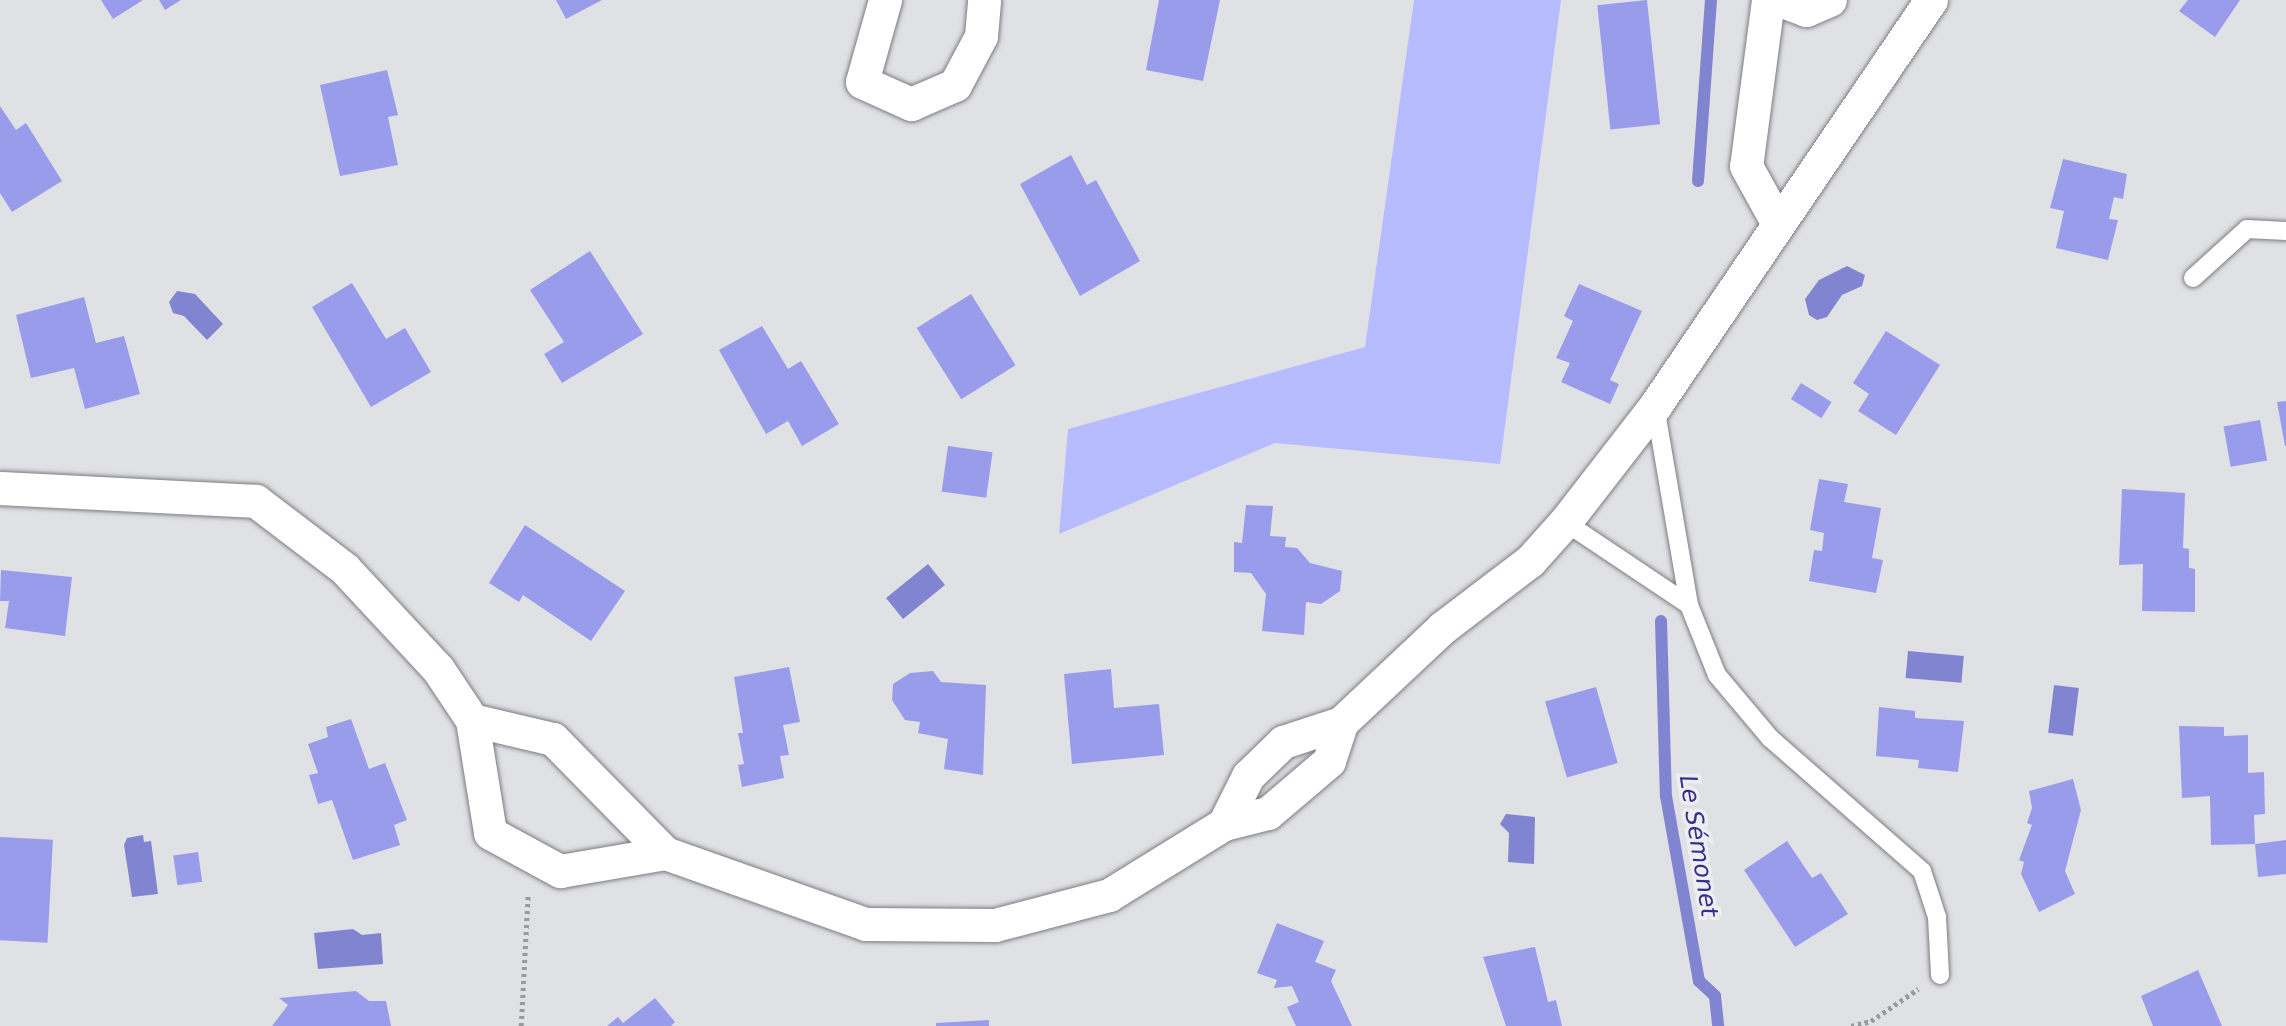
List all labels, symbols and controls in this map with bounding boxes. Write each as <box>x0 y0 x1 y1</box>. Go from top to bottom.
water label: Le Sémonet <box>1673 773 1723 919</box>

